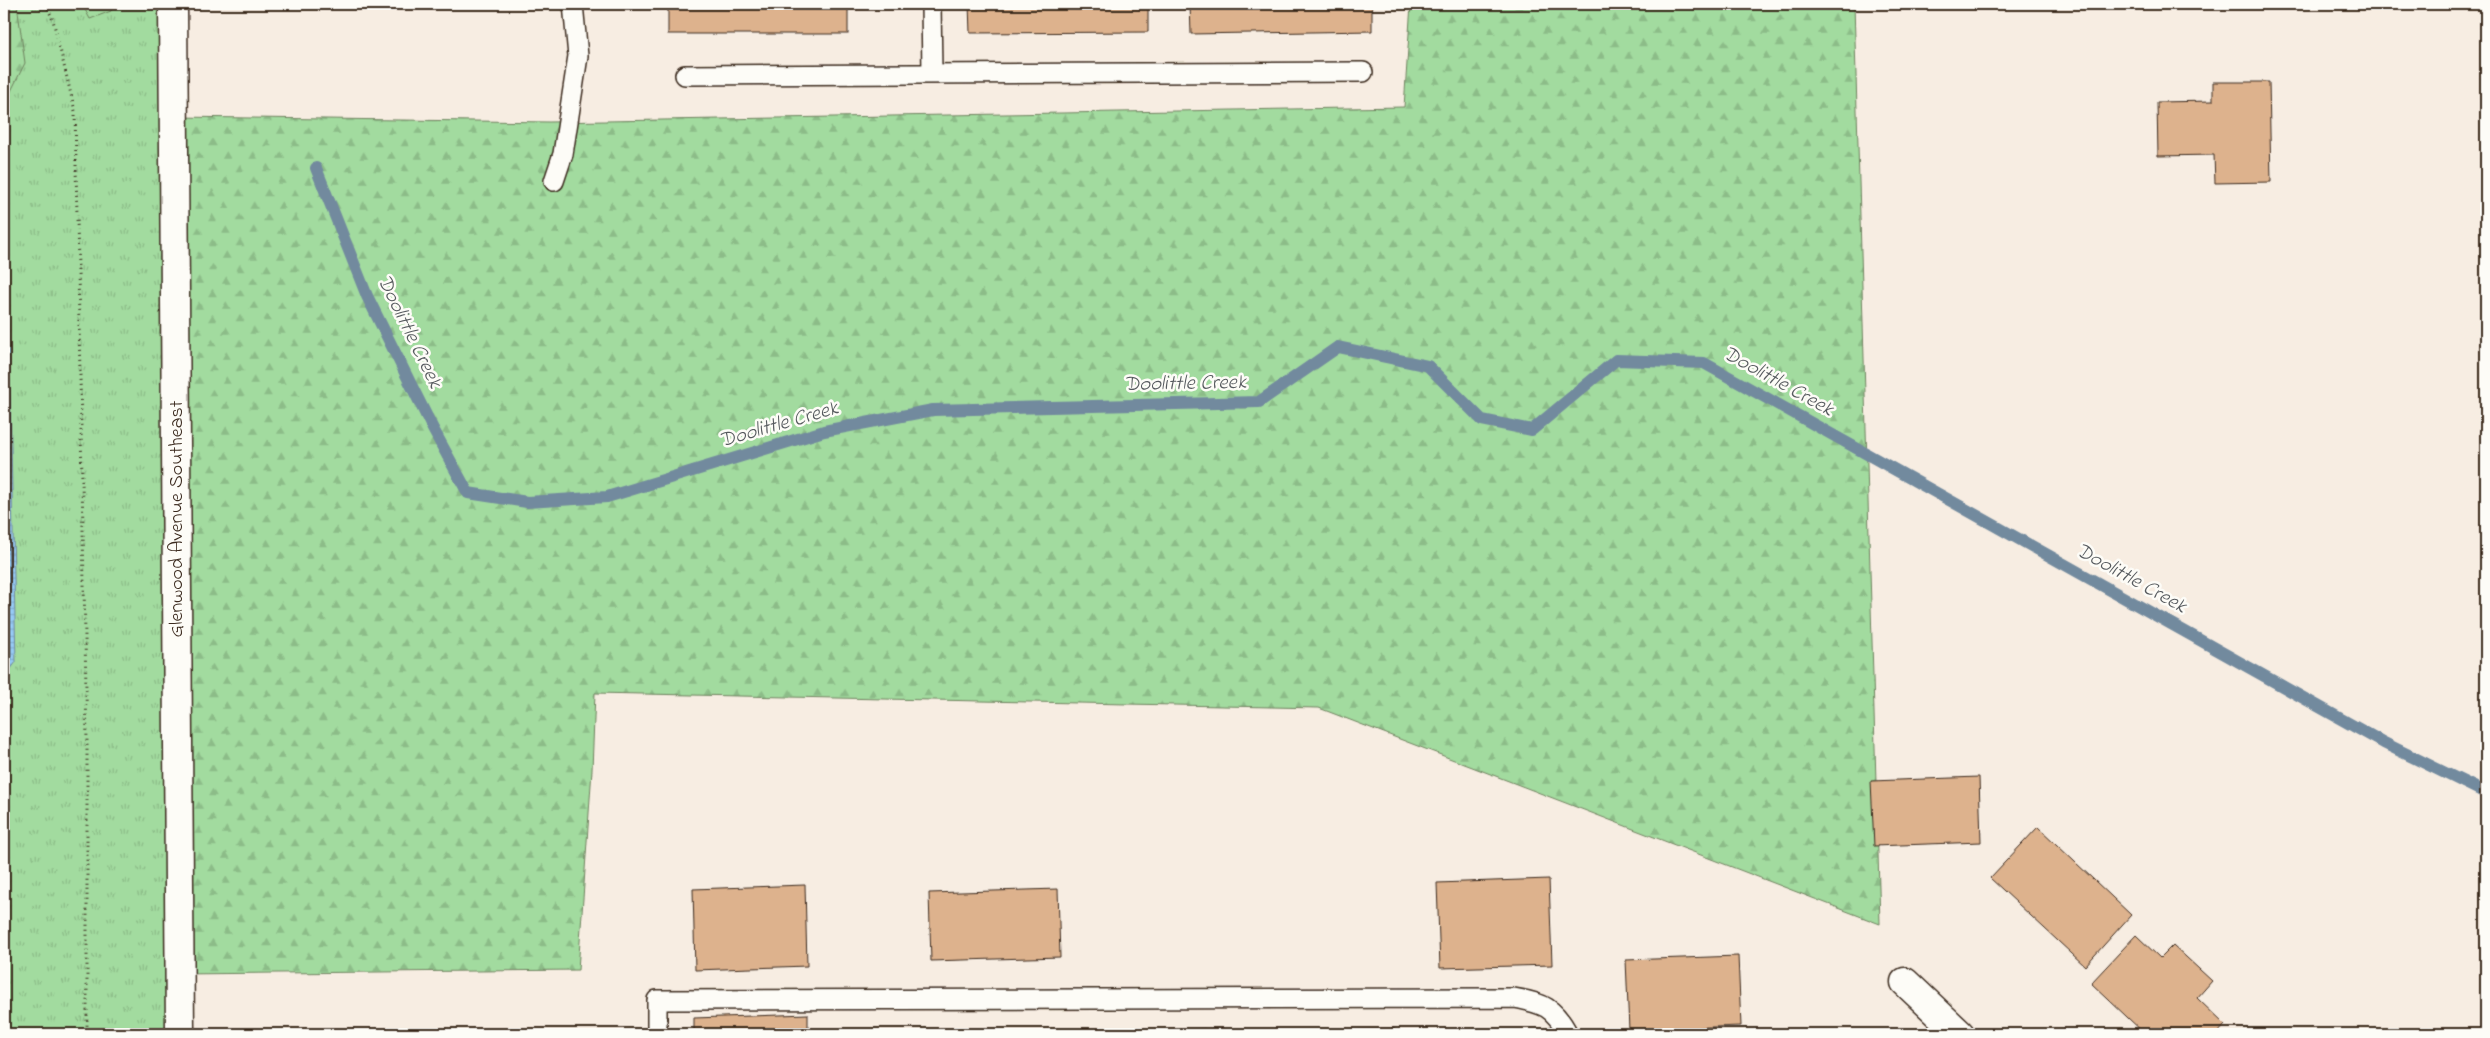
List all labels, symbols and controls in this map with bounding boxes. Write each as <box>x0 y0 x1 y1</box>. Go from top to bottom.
water label: Doolittle Creek <box>369 270 450 394</box>
water label: Doolittle Creek <box>1717 339 1839 425</box>
water label: Doolittle Creek <box>1124 368 1247 400</box>
water label: Doolittle Creek <box>716 394 843 456</box>
street label: Glenwood Avenue Southeast <box>163 400 192 637</box>
water label: Doolittle Creek <box>2070 536 2192 622</box>

